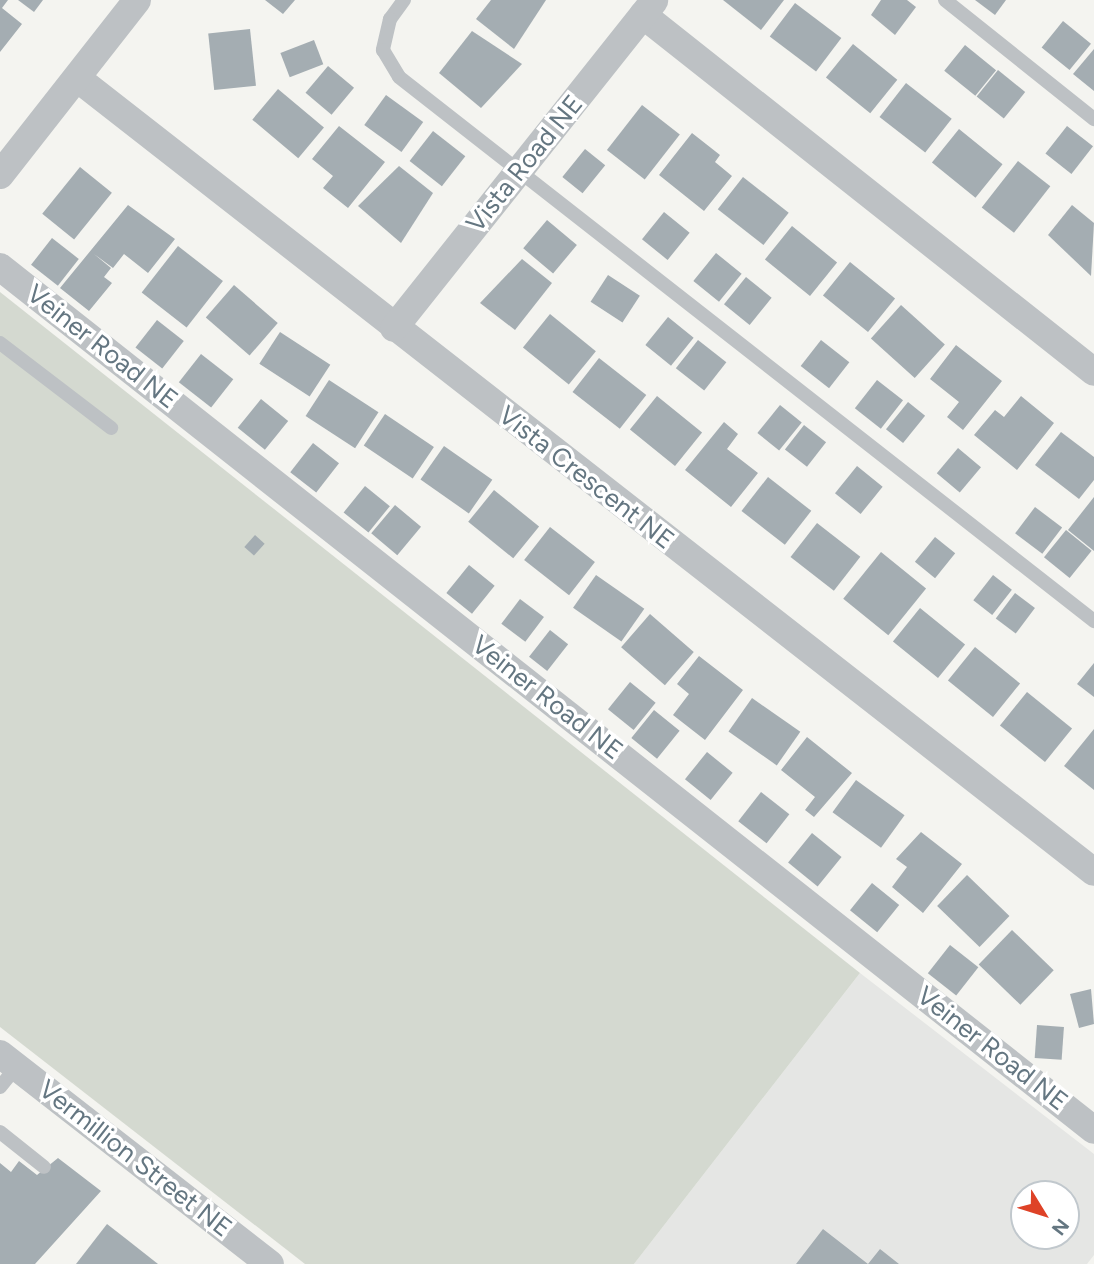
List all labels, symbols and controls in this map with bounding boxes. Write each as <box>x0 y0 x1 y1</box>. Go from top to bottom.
street label: Vista Road NE <box>460 89 590 239</box>
street label: Veiner Road NE <box>20 278 184 416</box>
street label: Vista Crescent NE <box>492 400 680 556</box>
street label: Veiner Road NE <box>465 629 629 767</box>
street label: Veiner Road NE <box>910 980 1074 1118</box>
street label: Vermillion Street NE <box>32 1074 238 1244</box>
north arrow <box>1010 1180 1080 1250</box>
text: N <box>1047 1214 1074 1240</box>

